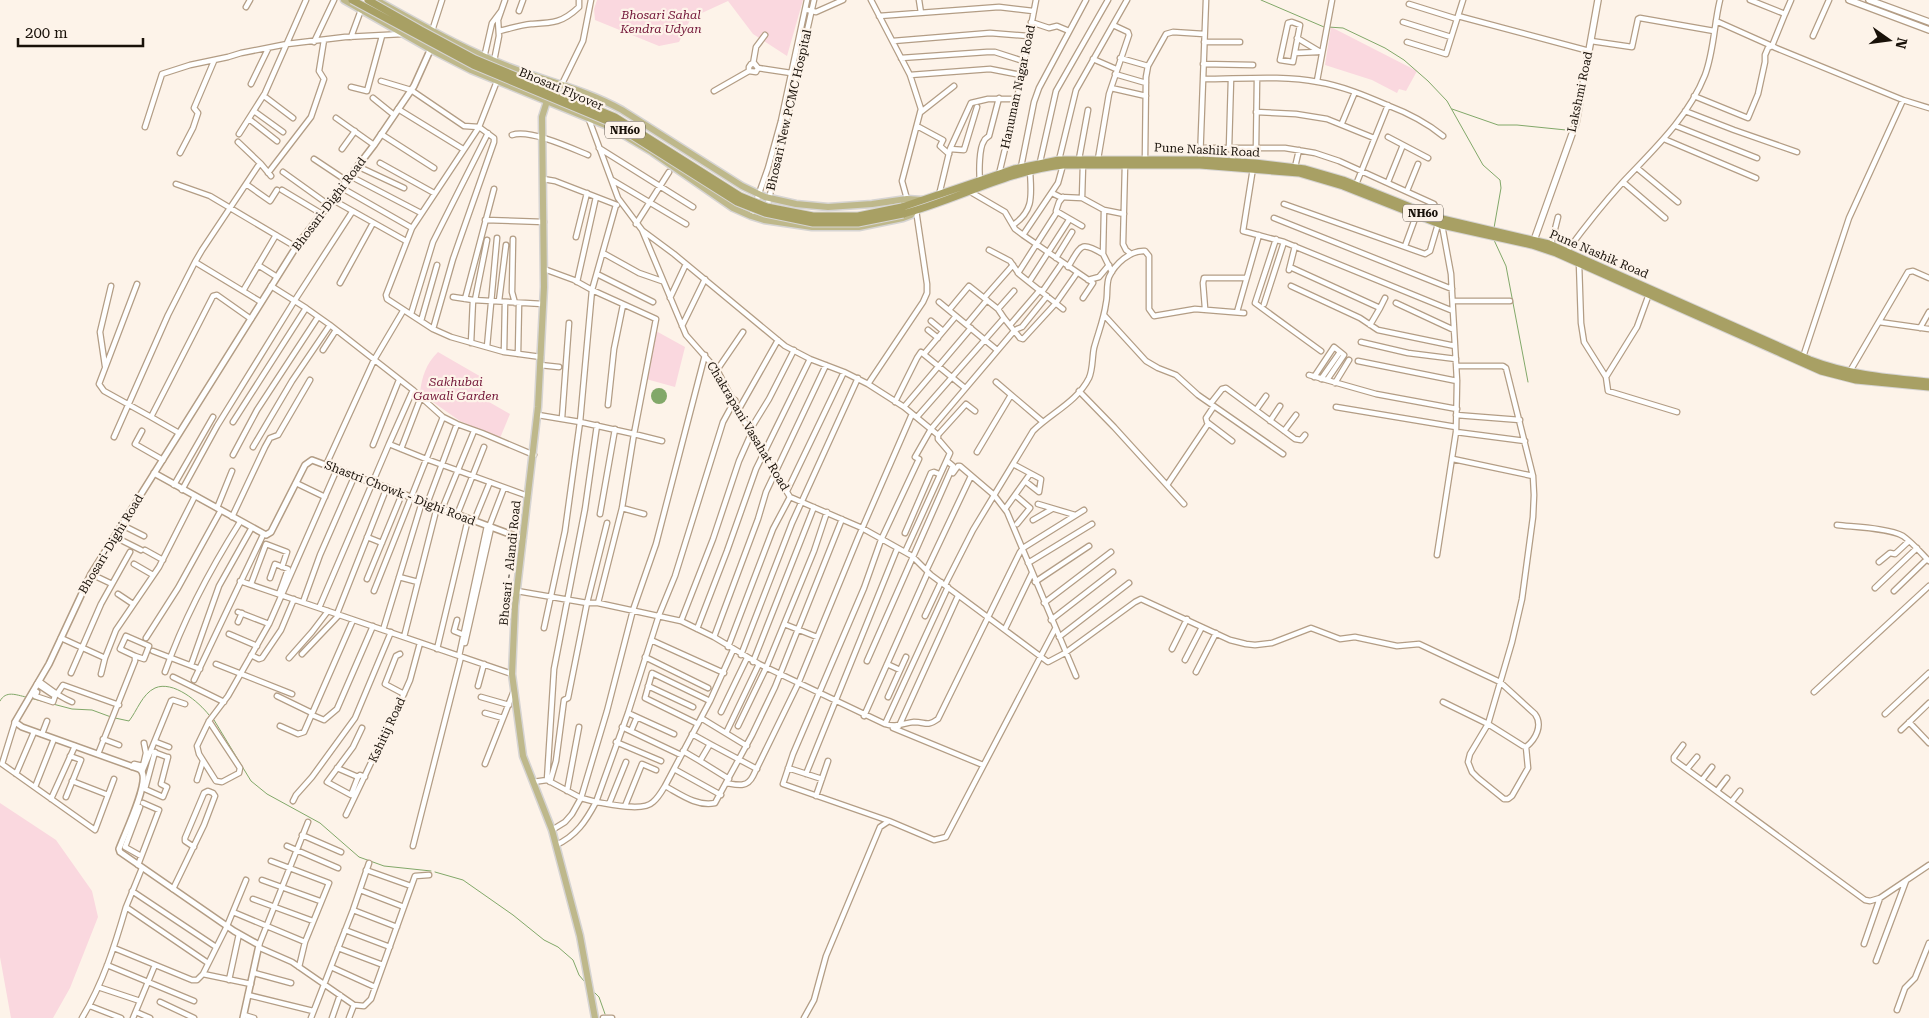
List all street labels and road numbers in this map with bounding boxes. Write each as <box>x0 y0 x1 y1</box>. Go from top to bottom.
street label: Hanuman Nagar Road <box>998 24 1038 150</box>
street label: Bhosari New PCMC Hospital <box>764 28 814 192</box>
street label: Lakshmi Road <box>1565 50 1595 134</box>
street label: Bhosari Flyover <box>517 65 605 113</box>
road number: NH60 <box>605 122 645 138</box>
street label: Pune Nashik Road <box>1154 140 1261 160</box>
street label: Bhosari-Dighi Road <box>289 154 369 253</box>
road number: NH60 <box>1403 204 1443 222</box>
street label: Pune Nashik Road <box>1547 227 1651 281</box>
street label: Chakrapani Vasahat Road <box>704 359 792 493</box>
street label: Shastri Chowk - Dighi Road <box>323 458 478 528</box>
street label: Bhosari-Dighi Road <box>76 492 146 596</box>
street label: Bhosari - Alandi Road <box>496 499 524 626</box>
street label: Kshitij Road <box>366 695 408 765</box>

